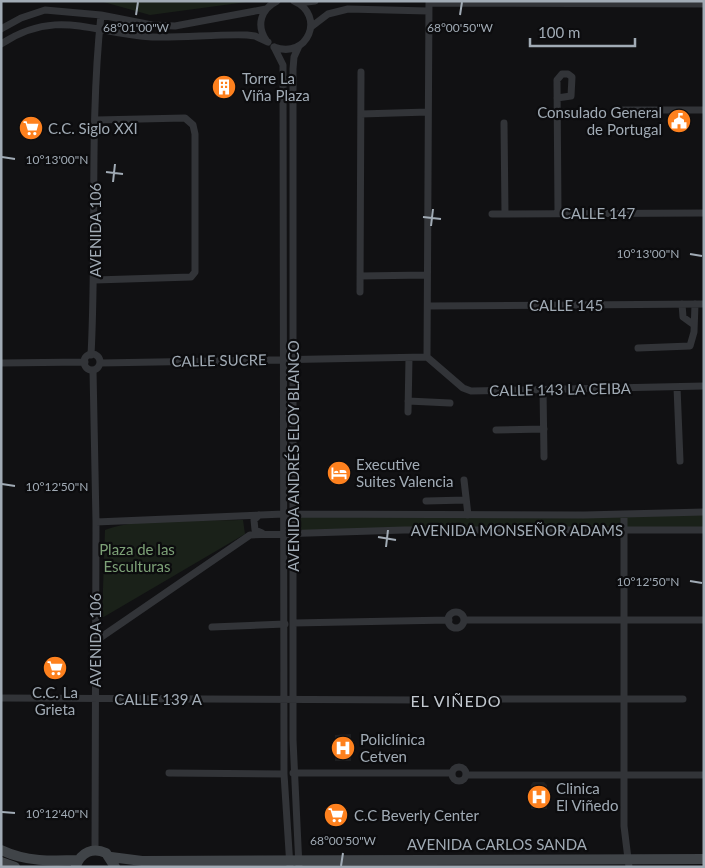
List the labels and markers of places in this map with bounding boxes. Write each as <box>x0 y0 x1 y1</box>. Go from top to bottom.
place label: Torre La Viña Plaza <box>242 69 310 104</box>
building icon: Torre La Viña Plaza <box>211 74 237 100</box>
place label: Consulado General de Portugal <box>537 103 662 138</box>
public building icon: Consulado General de Portugal <box>666 108 692 134</box>
supermarket icon: C.C. Siglo XXI <box>18 115 44 141</box>
place label: C.C. Siglo XXI <box>48 119 138 137</box>
place label: Executive Suites Valencia <box>356 455 454 490</box>
hotel icon: Executive Suites Valencia <box>326 460 352 486</box>
supermarket icon: C.C. La Grieta <box>42 655 68 681</box>
place label: C.C. La Grieta <box>32 683 78 718</box>
place label: Policlínica Cetven <box>360 730 425 765</box>
hospital icon: Policlínica Cetven <box>330 735 356 761</box>
place label: Clinica El Viñedo <box>556 779 618 814</box>
hospital icon: Clinica El Viñedo <box>526 784 552 810</box>
supermarket icon: C.C Beverly Center <box>323 802 349 828</box>
place label: C.C Beverly Center <box>354 806 479 824</box>

